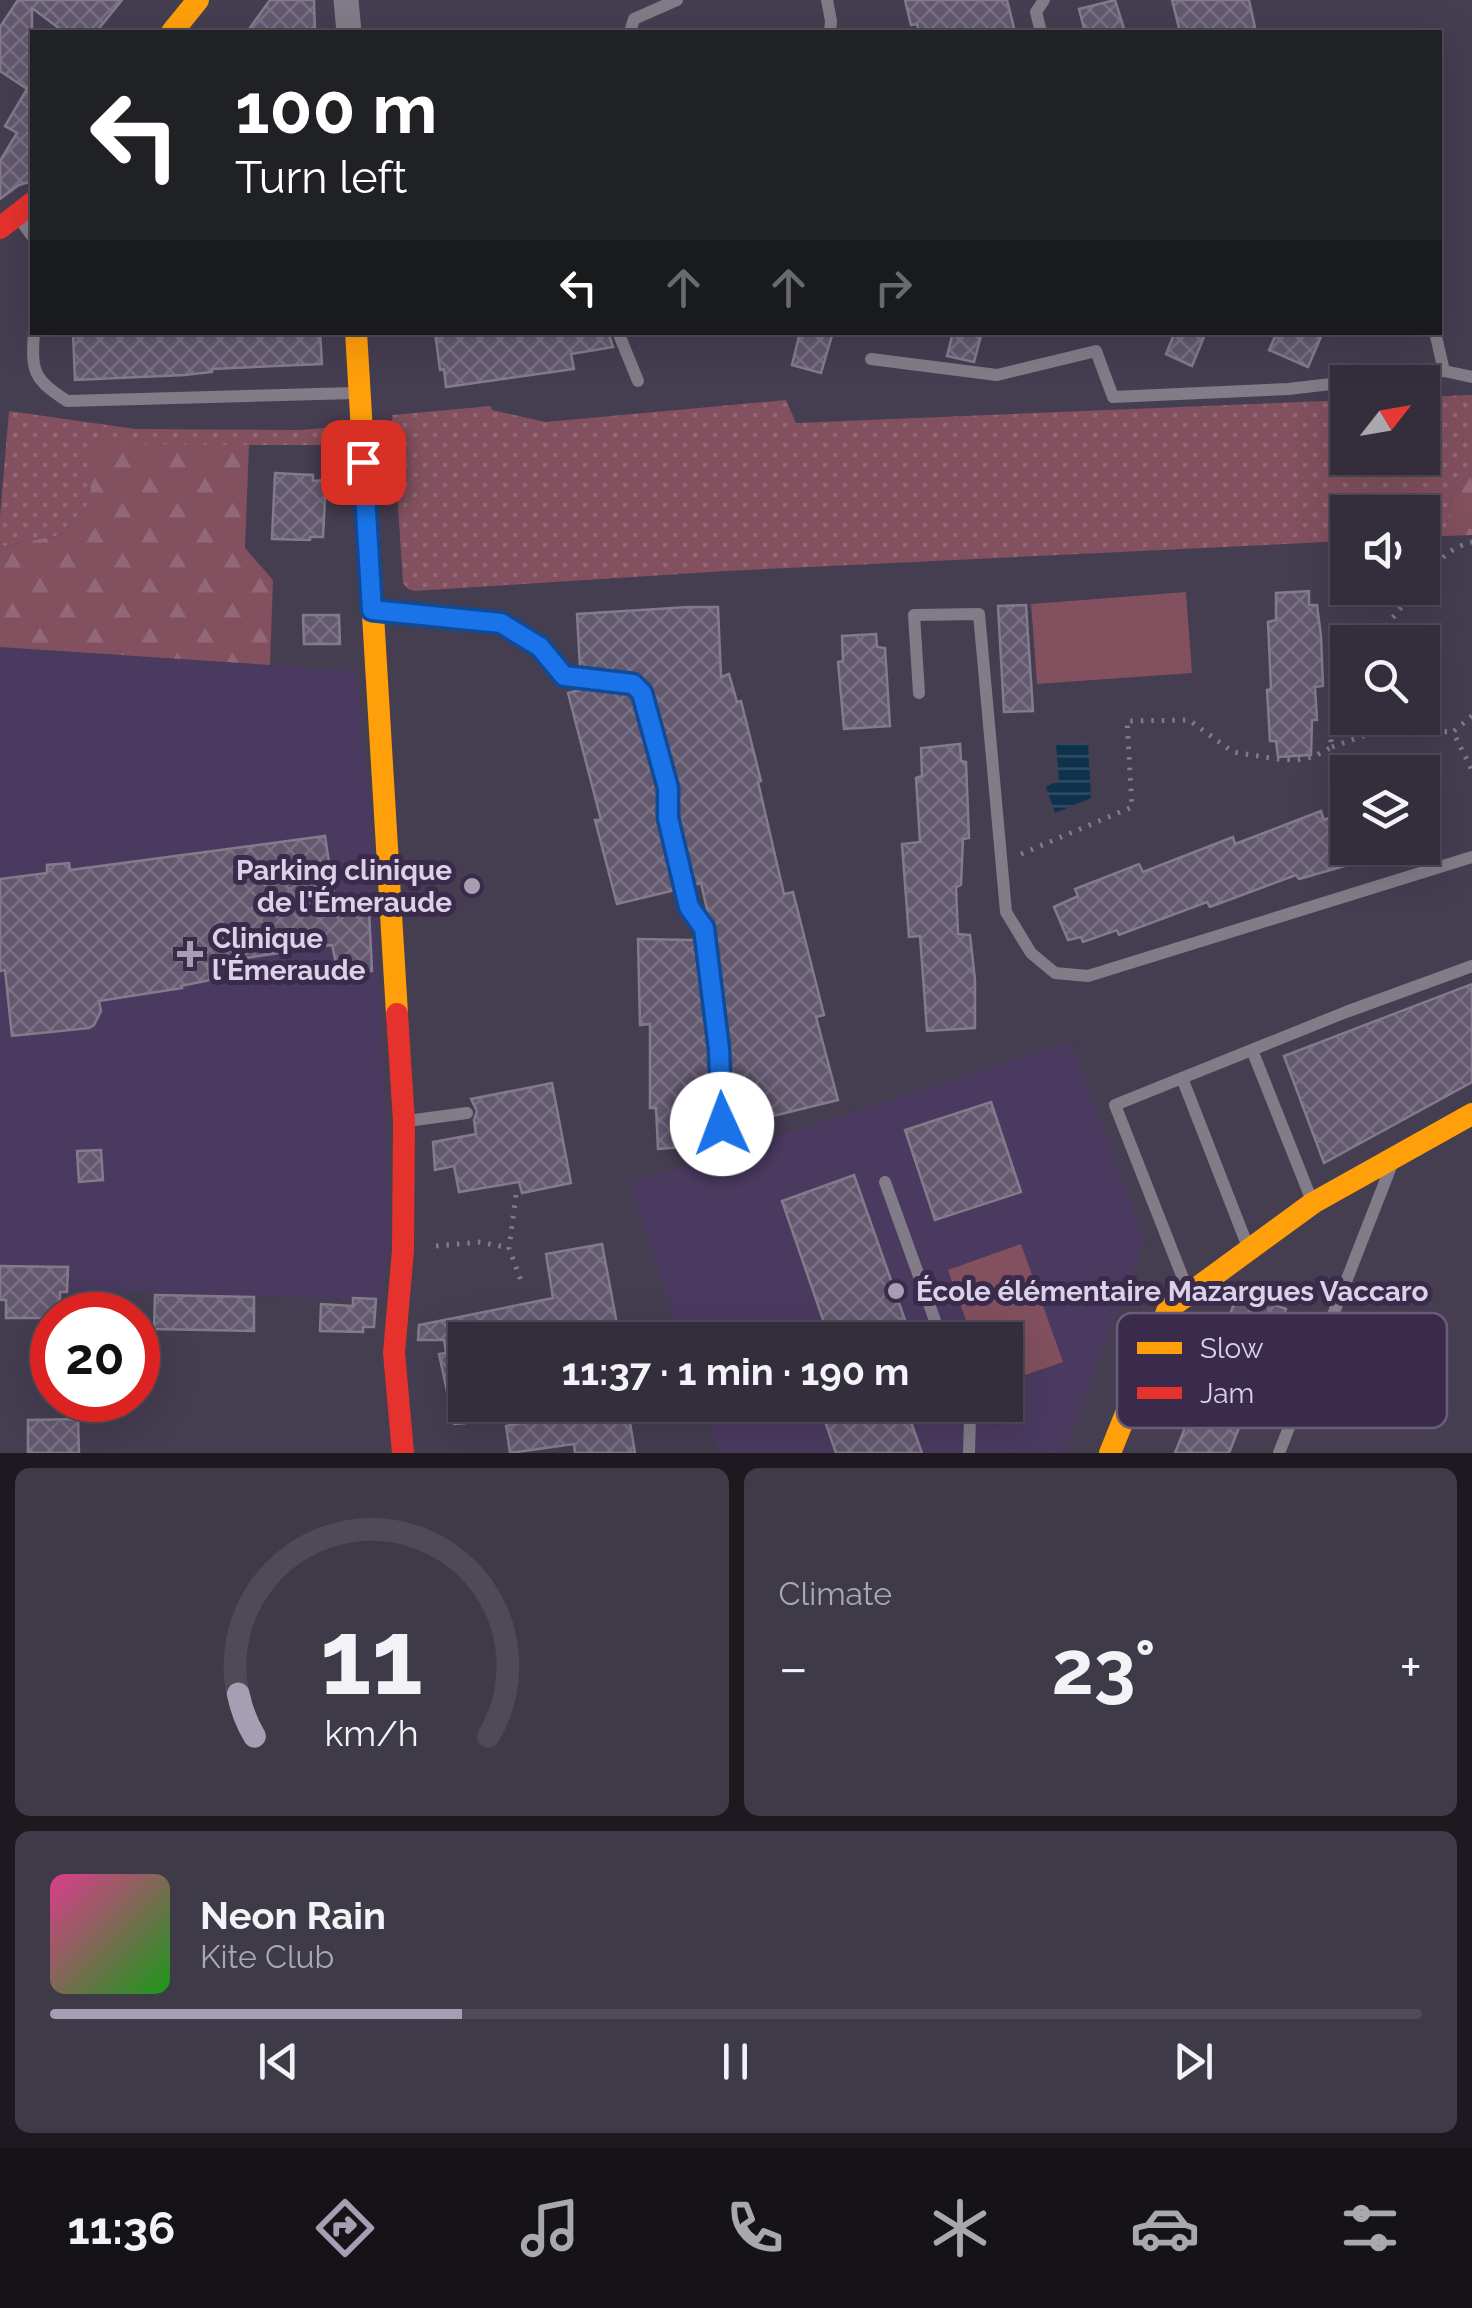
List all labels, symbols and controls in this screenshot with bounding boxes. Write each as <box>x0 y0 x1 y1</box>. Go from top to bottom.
text: 100 m <box>235 67 438 149</box>
icon: left <box>70 70 200 200</box>
text: Turn left <box>235 151 407 204</box>
icon: left <box>551 260 606 315</box>
icon: ahead <box>656 260 711 315</box>
icon: ahead <box>761 260 816 315</box>
icon: right <box>866 260 921 315</box>
north arrow <box>1330 365 1440 475</box>
map controls <box>1330 365 1440 865</box>
pin <box>321 420 406 505</box>
icon: arrive <box>336 435 391 490</box>
button: sound <box>1330 495 1440 605</box>
button: search <box>1330 625 1440 735</box>
button: layers <box>1330 755 1440 865</box>
place label: Parking clinique de l'Émeraude <box>236 854 452 919</box>
marker: Parking clinique de l'Émeraude <box>461 875 483 897</box>
place label: Clinique l'Émeraude <box>212 922 366 987</box>
marker: Clinique l'Émeraude <box>177 941 203 967</box>
position arrow <box>670 1072 774 1176</box>
place label: École élémentaire Mazargues Vaccaro <box>916 1275 1428 1308</box>
marker: École élémentaire Mazargues Vaccaro <box>885 1280 907 1302</box>
speed limit sign: 20 <box>30 1292 160 1422</box>
legend <box>1117 1313 1447 1428</box>
text: Slow <box>1200 1332 1264 1365</box>
text: 11:37 · 1 min · 190 m <box>562 1349 909 1394</box>
text: Jam <box>1200 1377 1254 1410</box>
text: Climate <box>779 1575 892 1612</box>
text: 11 <box>320 1596 423 1718</box>
text: 23° <box>1052 1623 1156 1712</box>
text: − <box>779 1635 808 1700</box>
text: + <box>1399 1635 1422 1700</box>
text: km/h <box>325 1712 419 1754</box>
text: Neon Rain <box>200 1893 386 1938</box>
text: Kite Club <box>200 1938 334 1975</box>
icon: previous <box>251 2034 306 2089</box>
icon: pause <box>708 2034 763 2089</box>
icon: next <box>1166 2034 1221 2089</box>
icon: directions <box>310 2193 380 2263</box>
icon: music <box>515 2193 585 2263</box>
icon: phone <box>720 2193 790 2263</box>
icon: climate <box>925 2193 995 2263</box>
icon: car <box>1130 2193 1200 2263</box>
icon: filters <box>1335 2193 1405 2263</box>
text: 11:36 <box>67 2202 175 2255</box>

